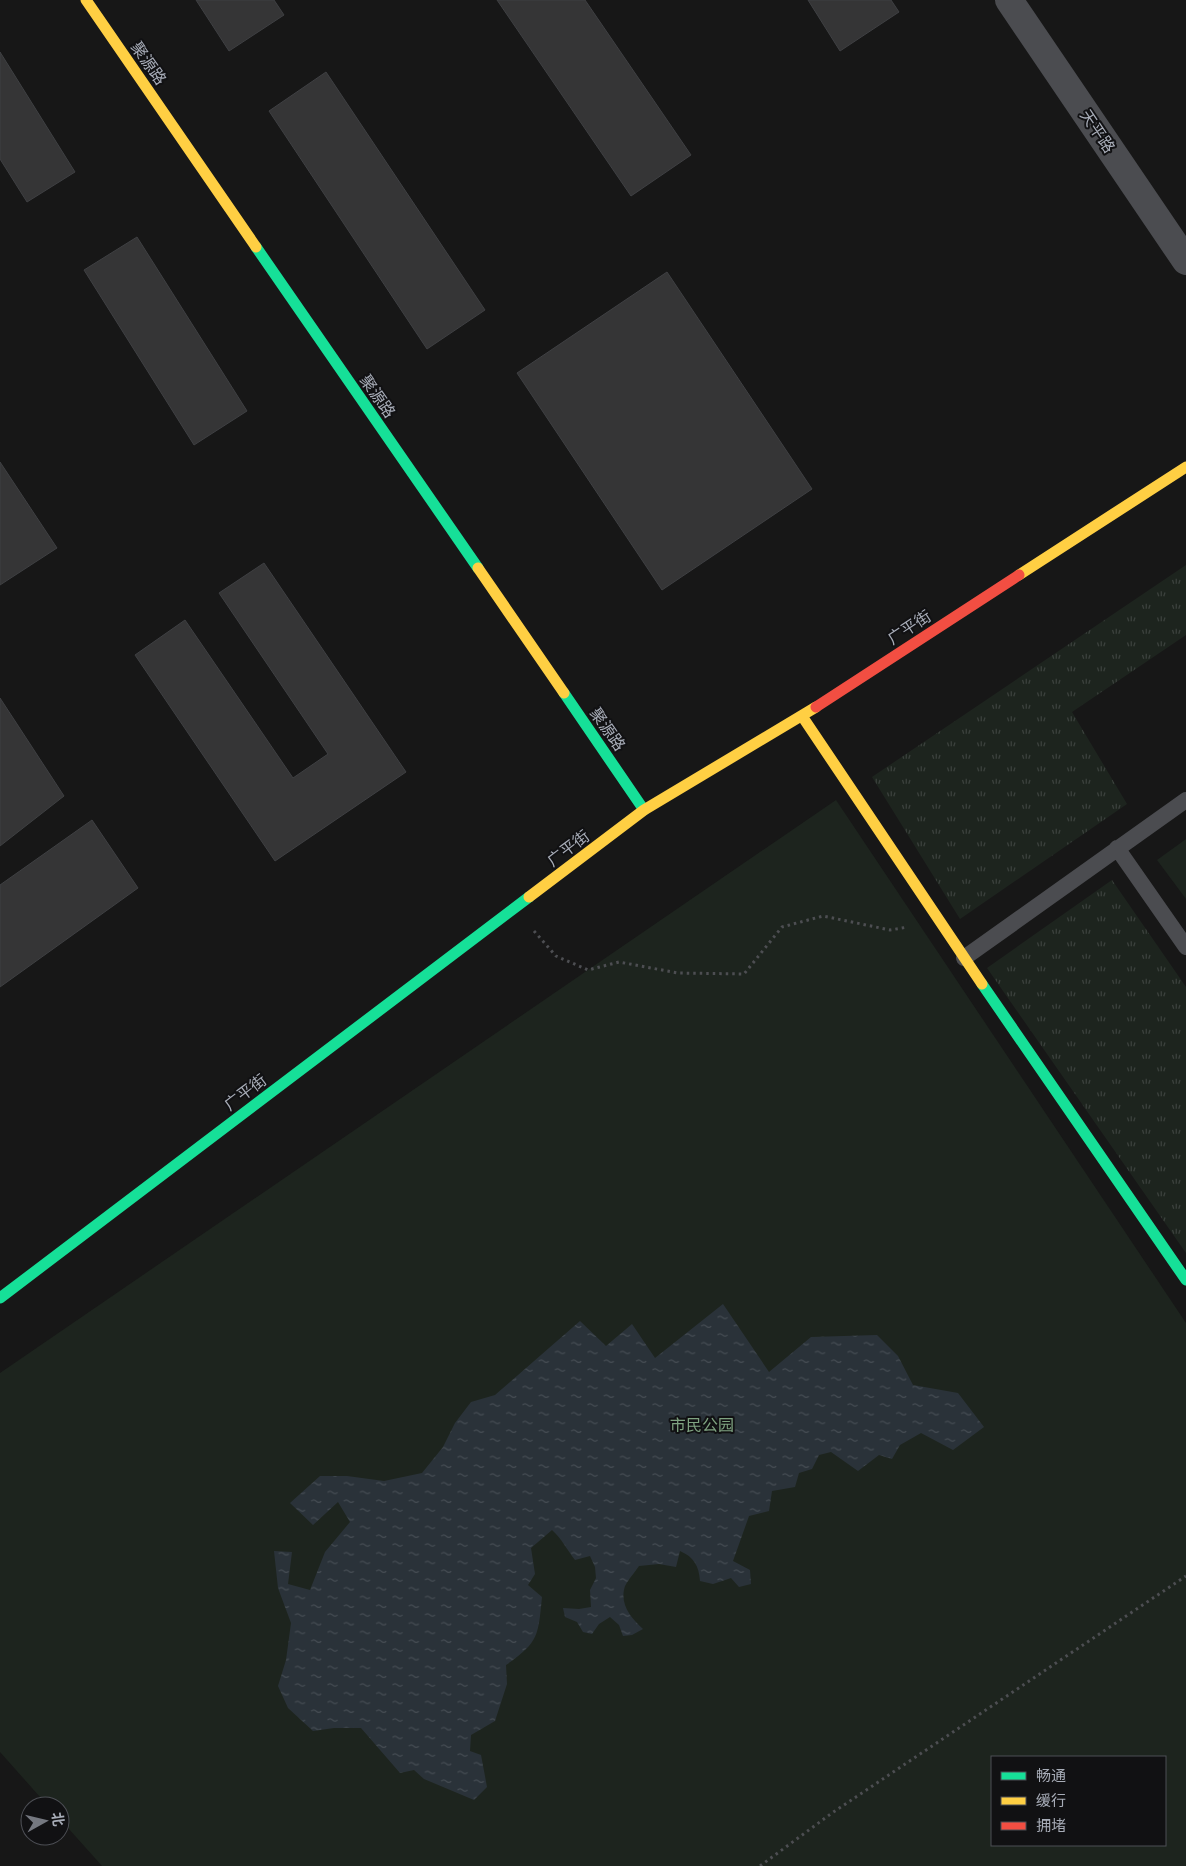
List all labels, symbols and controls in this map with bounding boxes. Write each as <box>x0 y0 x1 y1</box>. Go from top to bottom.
street label: 聚源路 <box>128 38 171 88</box>
street label: 天平路 <box>1077 106 1120 156</box>
street label: 聚源路 <box>357 371 400 421</box>
street label: 广平街 <box>883 606 934 648</box>
street label: 聚源路 <box>587 704 630 754</box>
street label: 广平街 <box>543 826 593 870</box>
street label: 广平街 <box>220 1070 270 1114</box>
park label: 市民公园 <box>670 1415 734 1434</box>
legend <box>991 1756 1166 1846</box>
text: 畅通 <box>1036 1766 1066 1784</box>
text: 缓行 <box>1036 1791 1066 1809</box>
north arrow <box>20 1796 70 1846</box>
text: 北 <box>49 1811 68 1827</box>
text: 拥堵 <box>1036 1816 1066 1834</box>

